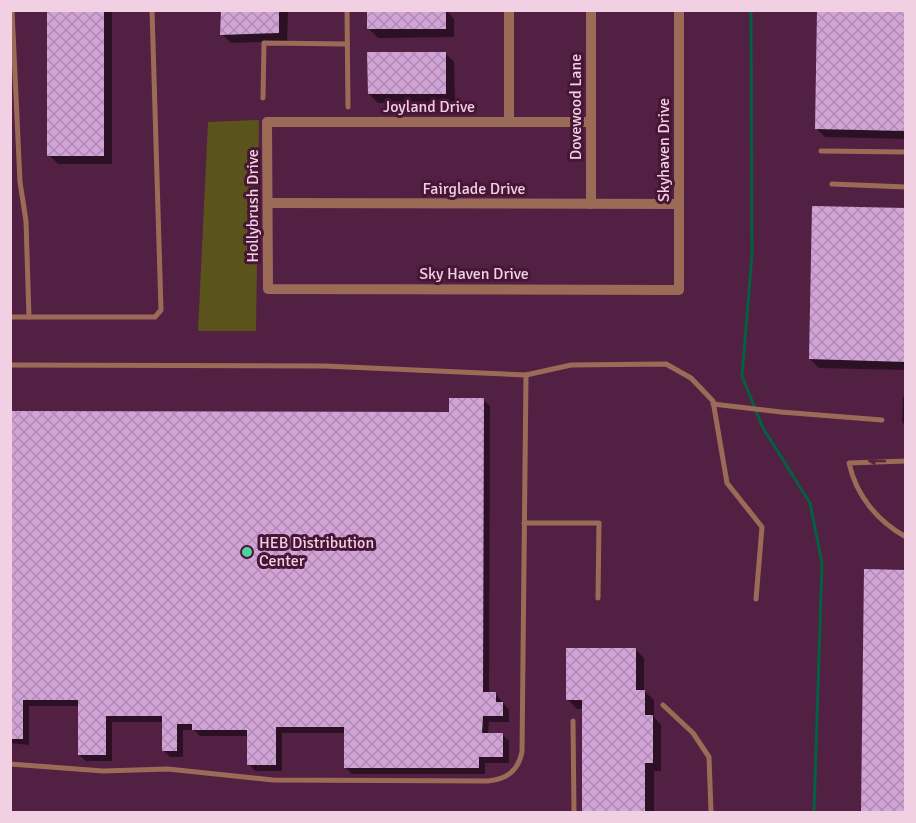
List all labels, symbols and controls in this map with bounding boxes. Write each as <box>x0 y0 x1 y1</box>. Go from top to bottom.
street label: Dovewood Lane <box>566 54 586 160</box>
street label: Joyland Drive <box>383 97 475 117</box>
street label: Skyhaven Drive <box>654 98 674 202</box>
street label: Hollybrush Drive <box>243 149 263 263</box>
street label: Fairglade Drive <box>422 179 526 199</box>
street label: Sky Haven Drive <box>419 264 529 284</box>
one-way arrow <box>868 456 887 466</box>
place label: HEB Distribution Center <box>259 533 374 571</box>
marker: HEB Distribution Center <box>240 545 254 559</box>

